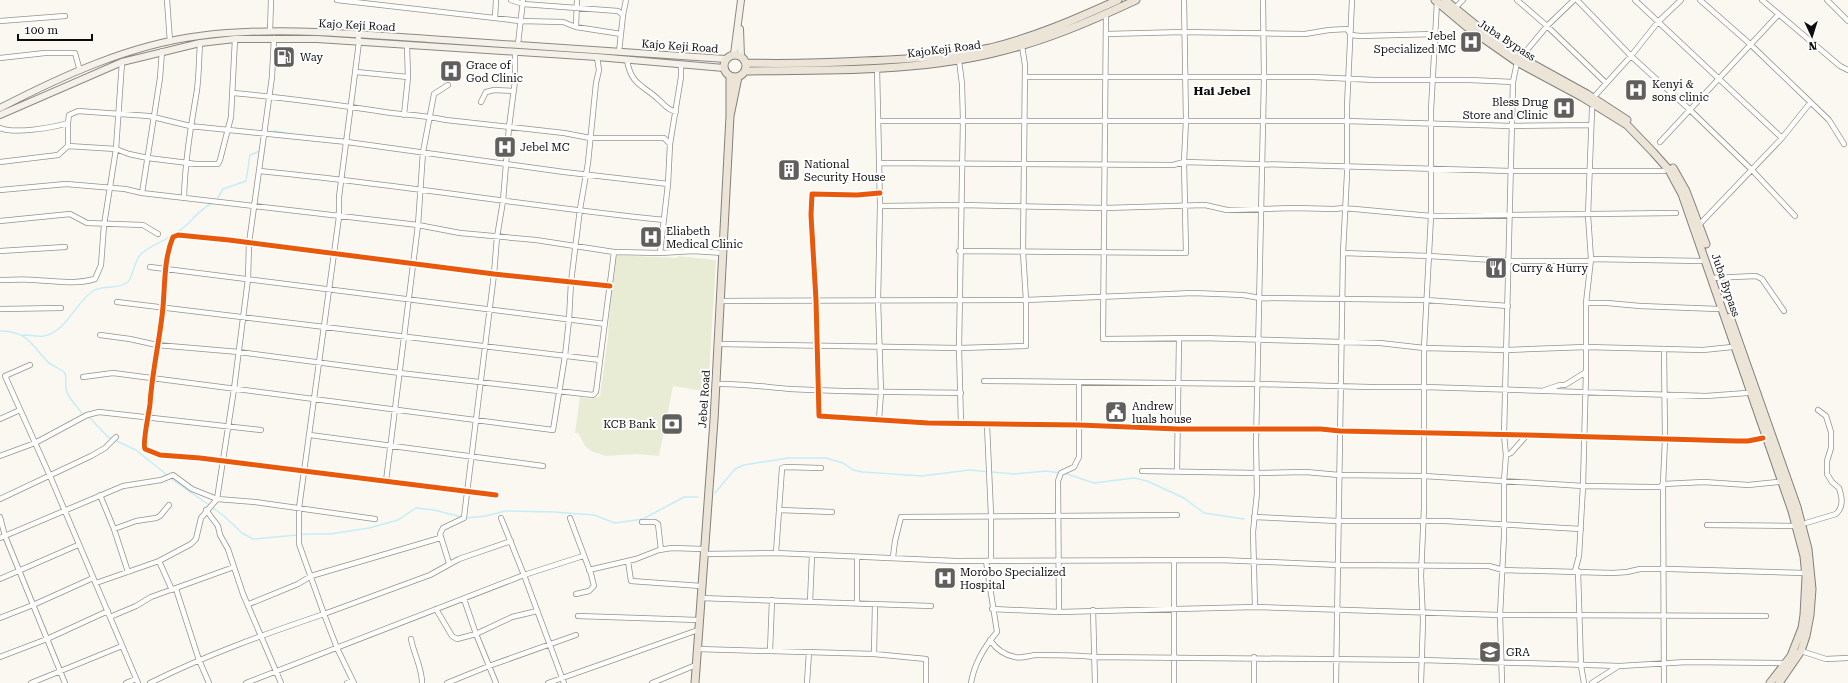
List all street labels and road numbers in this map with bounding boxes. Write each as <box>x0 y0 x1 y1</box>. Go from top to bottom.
street label: Kajo Keji Road <box>318 17 396 34</box>
street label: Juba Bypass <box>1476 17 1538 64</box>
street label: Kajo Keji Road <box>641 37 719 56</box>
street label: KajoKeji Road <box>906 39 982 60</box>
street label: Juba Bypass <box>1709 252 1742 318</box>
street label: Jebel Road <box>696 370 713 429</box>

